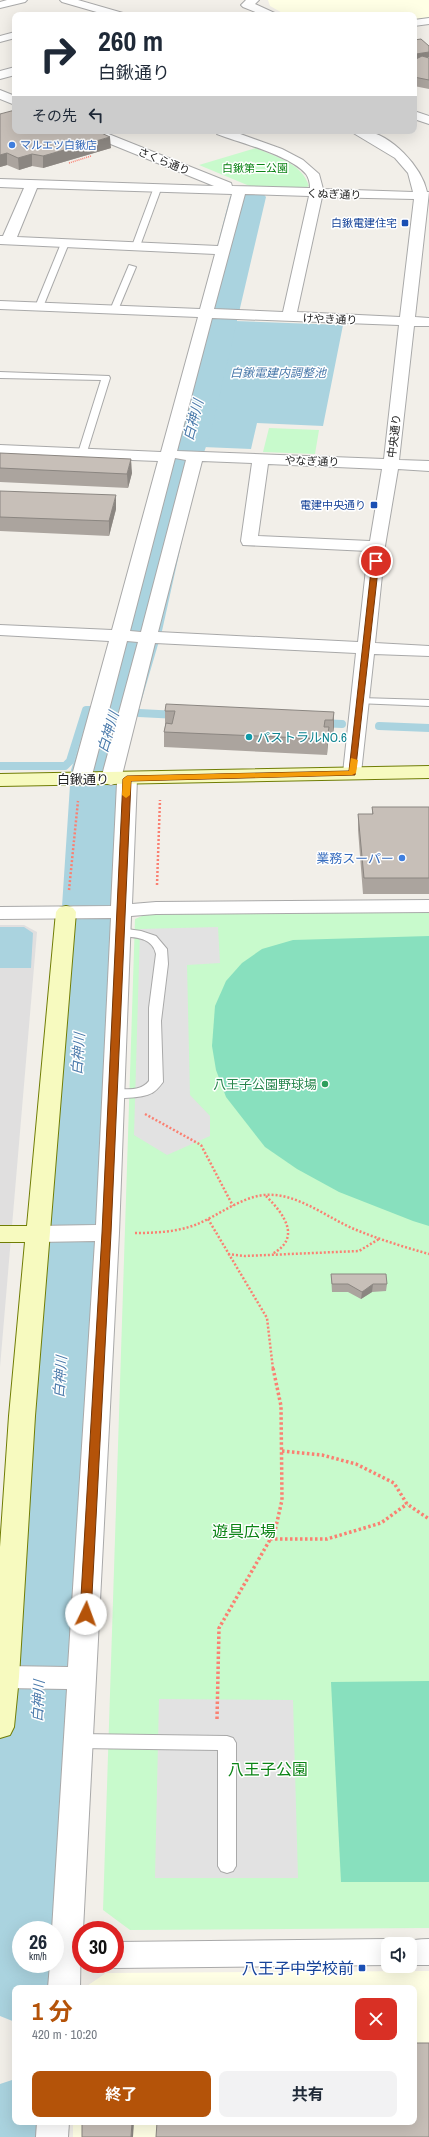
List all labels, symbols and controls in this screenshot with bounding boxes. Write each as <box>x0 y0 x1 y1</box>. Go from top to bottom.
text: 260 m <box>98 22 163 60</box>
icon: right <box>32 28 84 80</box>
text: 白鍬通り <box>98 60 170 85</box>
icon: left <box>85 104 107 126</box>
text: その先 <box>32 105 77 126</box>
place label: マルエツ白鍬店 <box>20 138 97 152</box>
marker: マルエツ白鍬店 <box>7 140 17 150</box>
street label: さくら通り <box>136 144 192 178</box>
park label: 白鍬第二公園 <box>222 161 288 175</box>
street label: くぬぎ通り <box>306 186 362 202</box>
place label: 白鍬電建住宅 <box>331 216 397 230</box>
marker: 白鍬電建住宅 <box>400 218 410 228</box>
street label: けやき通り <box>302 311 358 327</box>
water label: 白鍬電建内調整池 <box>230 365 327 381</box>
water label: 白神川 <box>179 395 208 443</box>
street label: 中央通り <box>384 413 404 459</box>
street label: やなぎ通り <box>284 453 340 469</box>
place label: 電建中央通り <box>300 498 366 512</box>
marker: 電建中央通り <box>369 500 379 510</box>
pin <box>359 544 393 578</box>
icon: arrive <box>365 550 387 572</box>
water label: 白神川 <box>93 707 123 755</box>
place label: パストラルNO.6 <box>257 729 347 746</box>
marker: パストラルNO.6 <box>244 732 254 742</box>
street label: 白鍬通り <box>57 771 109 788</box>
place label: 業務スーパー <box>316 850 394 867</box>
marker: 業務スーパー <box>397 853 407 863</box>
water label: 白神川 <box>68 1030 89 1076</box>
place label: 八王子公園野球場 <box>213 1076 317 1093</box>
marker: 八王子公園野球場 <box>320 1079 330 1089</box>
water label: 白神川 <box>50 1353 71 1399</box>
park label: 遊具広場 <box>212 1520 276 1542</box>
position arrow <box>65 1593 107 1635</box>
water label: 白神川 <box>28 1678 48 1722</box>
park label: 八王子公園 <box>228 1758 308 1780</box>
speed limit sign: 30 <box>72 1921 124 1973</box>
text: 26 <box>29 1928 47 1955</box>
map controls <box>381 1937 417 1973</box>
button: sound <box>381 1937 417 1973</box>
text: km/h <box>29 1950 47 1963</box>
place label: 八王子中学校前 <box>242 1957 354 1979</box>
marker: 八王子中学校前 <box>357 1963 367 1973</box>
text: 1 分 <box>32 1995 72 2027</box>
button: close <box>355 1998 397 2040</box>
text: 420 m · 10:20 <box>32 2026 97 2043</box>
button: 終了 <box>32 2071 211 2117</box>
button: 共有 <box>219 2071 397 2117</box>

